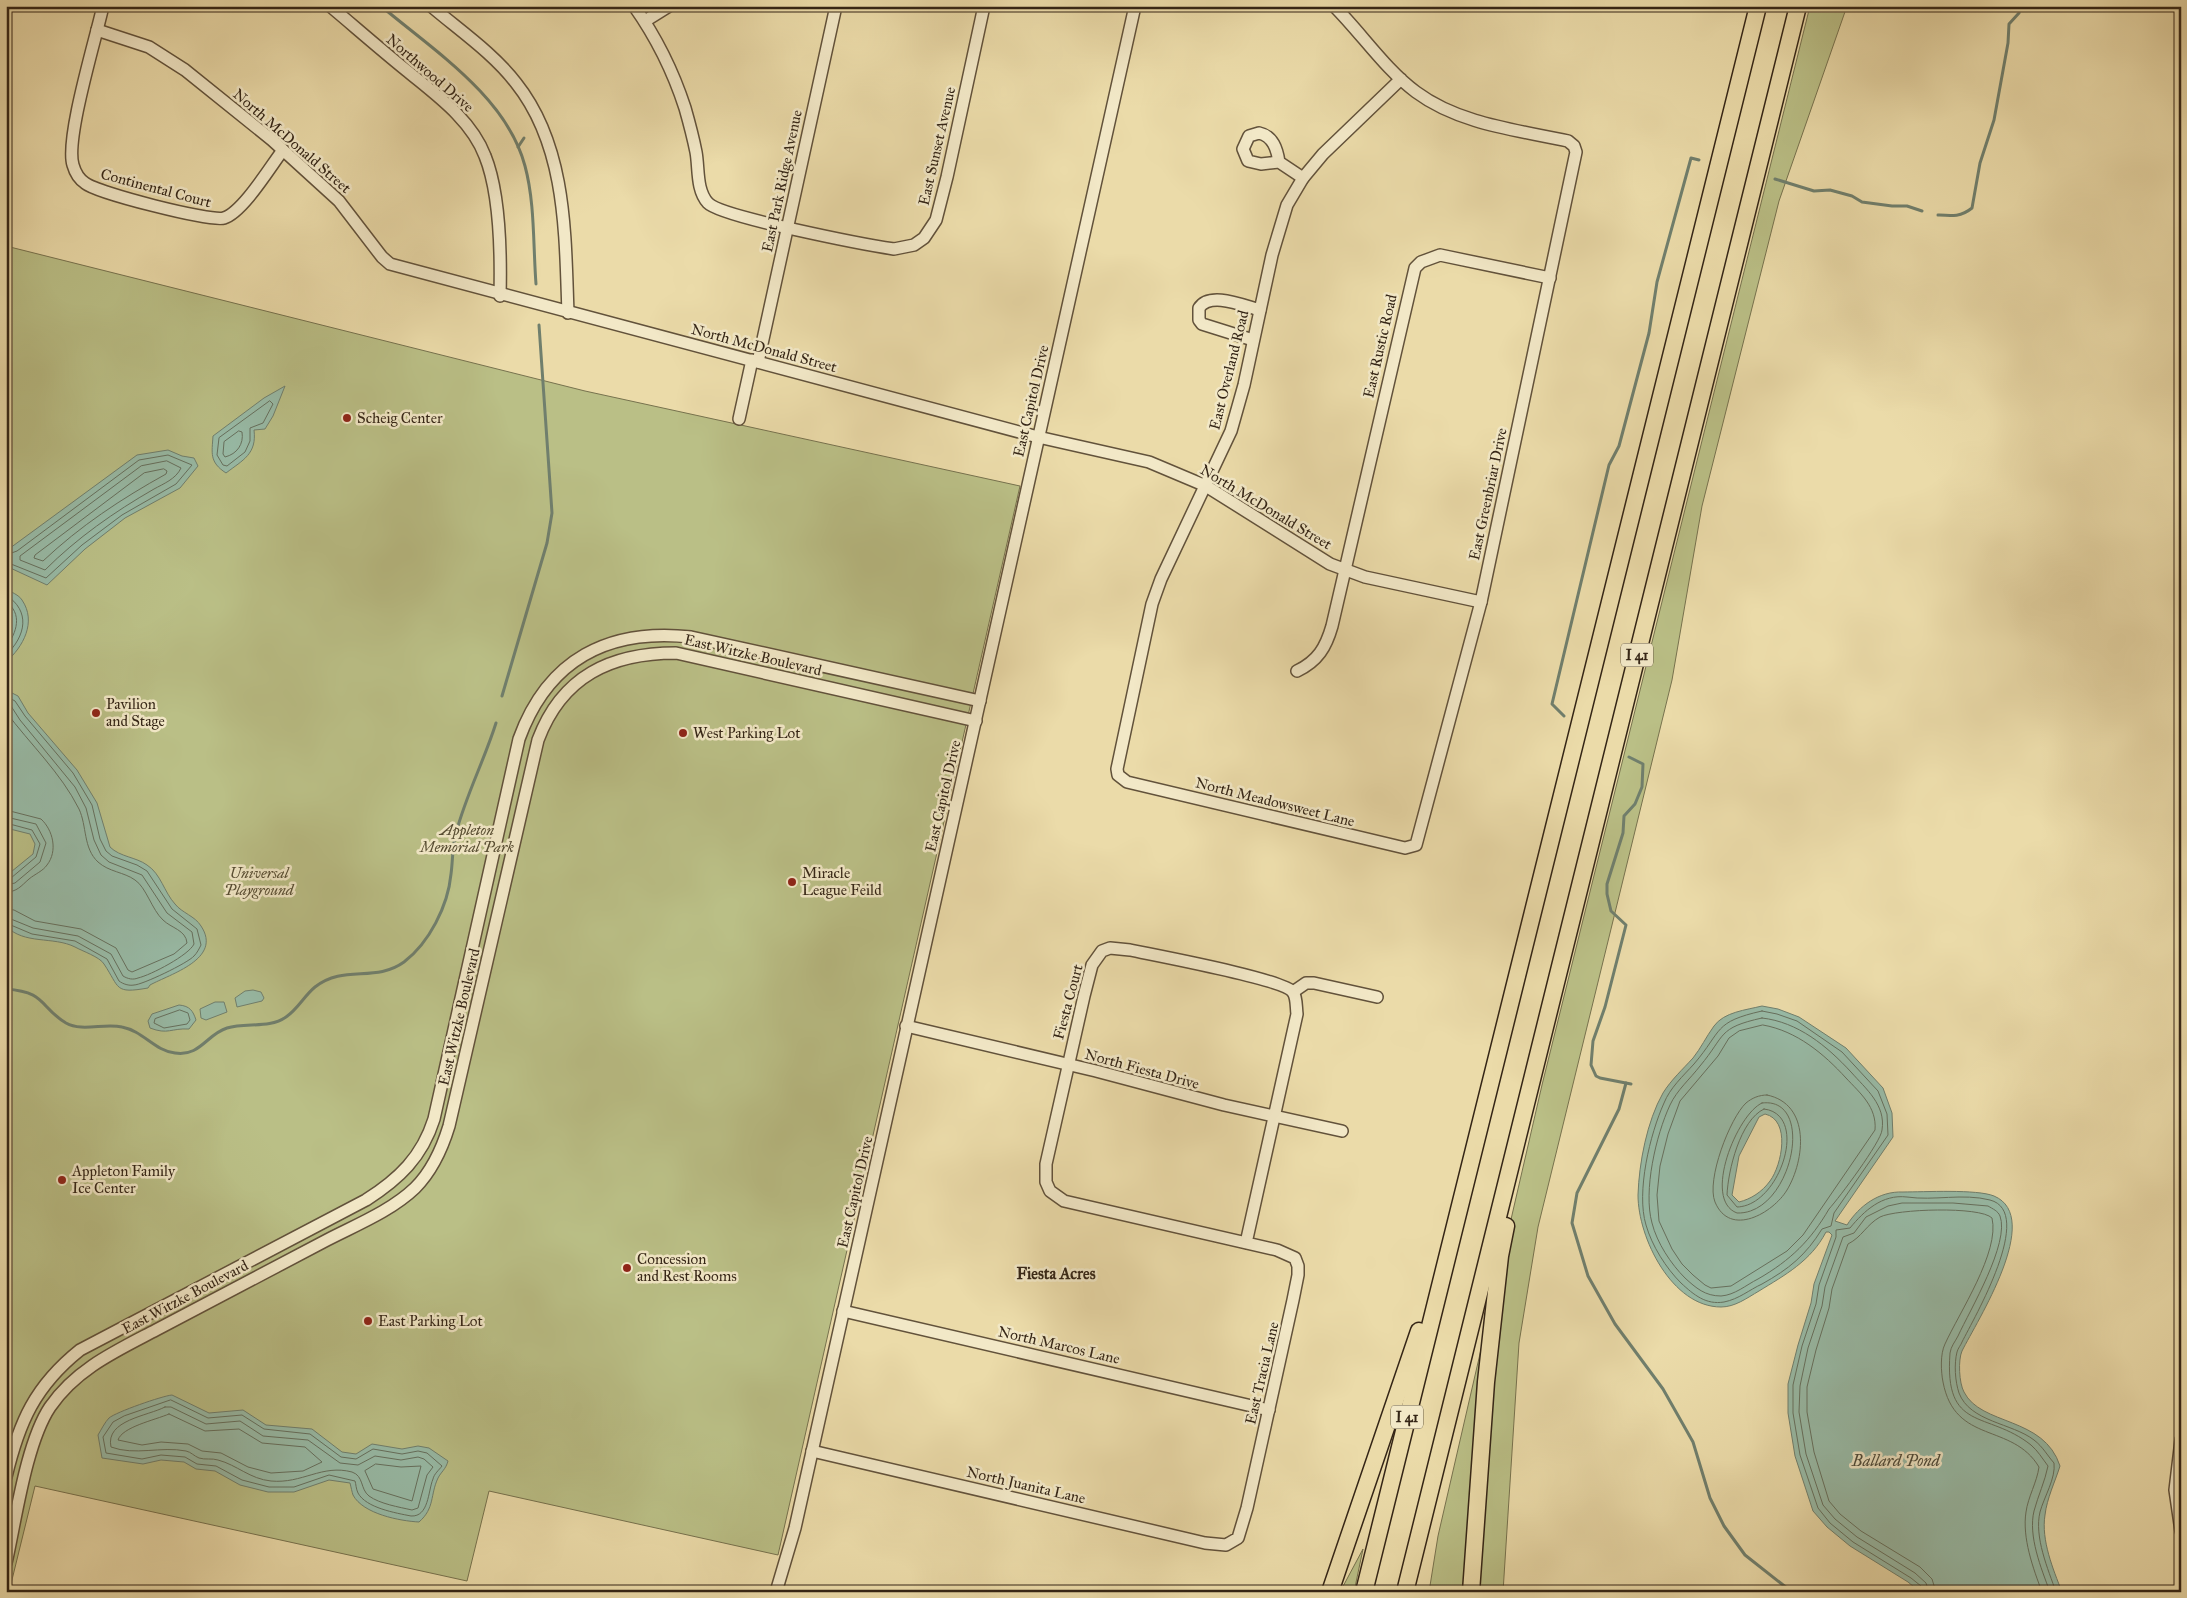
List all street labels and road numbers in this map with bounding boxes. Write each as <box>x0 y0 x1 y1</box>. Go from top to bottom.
street label: Northwood Drive <box>383 30 477 116</box>
street label: North McDonald Street <box>229 85 355 197</box>
street label: East Sunset Avenue <box>915 85 959 207</box>
street label: East Park Ridge Avenue <box>758 108 806 254</box>
street label: Continental Court <box>99 165 214 212</box>
street label: East Rustic Road <box>1359 292 1401 400</box>
street label: East Overland Road <box>1205 308 1253 432</box>
street label: North McDonald Street <box>689 320 840 376</box>
street label: East Capitol Drive <box>1009 343 1053 459</box>
street label: East Greenbriar Drive <box>1465 426 1511 562</box>
street label: North McDonald Street <box>1197 461 1336 554</box>
street label: East Witzke Boulevard <box>683 630 824 680</box>
road number: I 41 <box>1621 644 1653 666</box>
street label: East Capitol Drive <box>921 738 965 854</box>
street label: North Meadowsweet Lane <box>1194 773 1356 831</box>
street label: East Witzke Boulevard <box>434 946 484 1087</box>
street label: Fiesta Court <box>1049 962 1087 1042</box>
street label: North Fiesta Drive <box>1083 1045 1201 1093</box>
street label: East Capitol Drive <box>833 1134 877 1250</box>
street label: East Witzke Boulevard <box>119 1256 252 1338</box>
street label: East Tracia Lane <box>1241 1320 1283 1426</box>
street label: North Marcos Lane <box>996 1322 1122 1368</box>
road number: I 41 <box>1391 1405 1423 1428</box>
street label: North Juanita Lane <box>965 1463 1087 1508</box>

